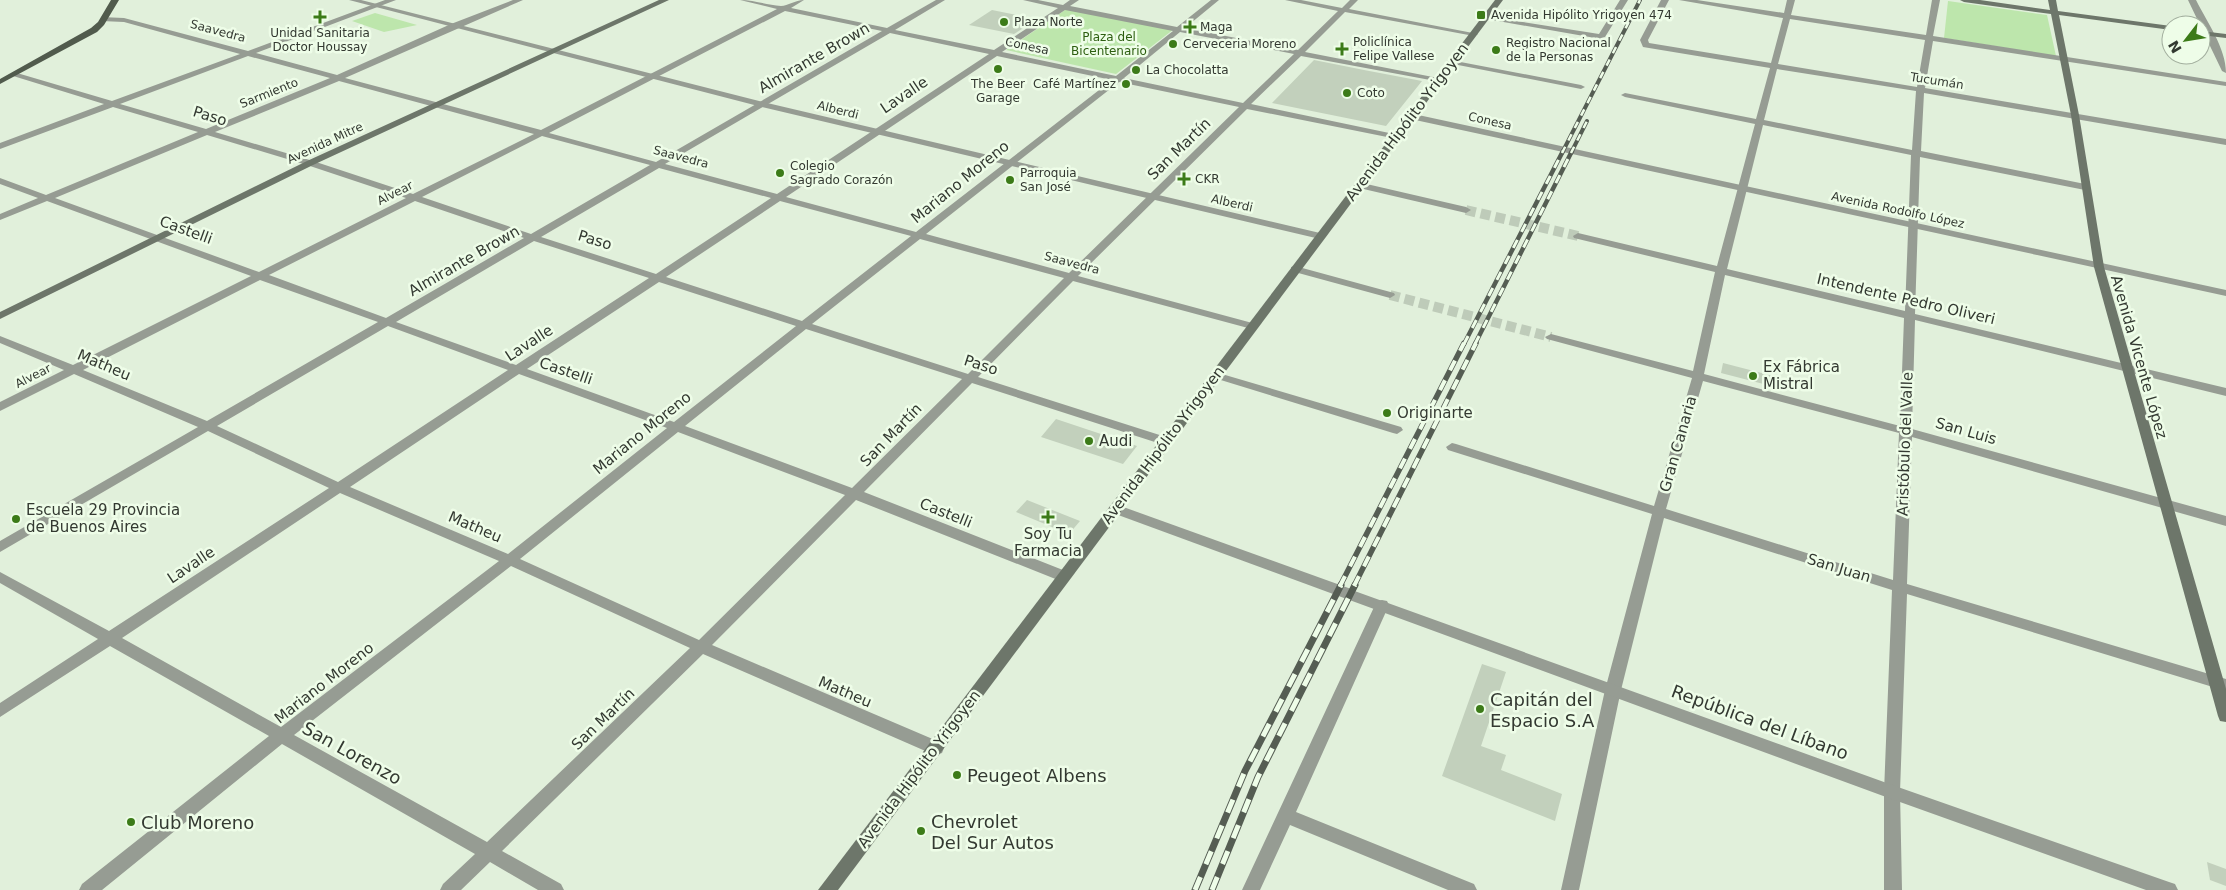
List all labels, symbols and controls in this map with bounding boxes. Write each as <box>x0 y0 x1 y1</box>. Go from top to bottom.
place label: Avenida Hipólito Yrigoyen 474 <box>1491 8 1672 22</box>
marker: Avenida Hipólito Yrigoyen 474 <box>1475 9 1487 21</box>
marker: Unidad Sanitaria Doctor Houssay <box>313 10 327 24</box>
place label: Plaza Norte <box>1014 15 1083 29</box>
north arrow <box>2161 15 2211 65</box>
marker: Plaza Norte <box>998 16 1010 28</box>
street label: Saavedra <box>189 17 247 45</box>
street label: Almirante Brown <box>755 19 873 97</box>
place label: Maga <box>1200 20 1233 34</box>
marker: Maga <box>1184 21 1196 33</box>
place label: Unidad Sanitaria Doctor Houssay <box>270 26 370 54</box>
park label: Plaza del Bicentenario <box>1071 30 1147 58</box>
street label: Conesa <box>1004 35 1050 57</box>
place label: Policlínica Felipe Vallese <box>1353 35 1434 63</box>
place label: Registro Nacional de la Personas <box>1506 36 1611 64</box>
place label: Cerveceria Moreno <box>1183 37 1296 51</box>
marker: Cerveceria Moreno <box>1167 38 1179 50</box>
text: N <box>2165 38 2185 56</box>
street label: Avenida Hipólito Yrigoyen <box>1342 40 1472 204</box>
marker: Policlínica Felipe Vallese <box>1335 42 1349 56</box>
marker: Registro Nacional de la Personas <box>1490 44 1502 56</box>
marker: The Beer Garage <box>992 63 1004 75</box>
place label: La Chocolatta <box>1146 63 1229 77</box>
marker: La Chocolatta <box>1130 64 1142 76</box>
street label: Tucumán <box>1908 70 1965 92</box>
street label: Lavalle <box>877 73 931 117</box>
street label: Sarmiento <box>238 75 300 111</box>
place label: The Beer Garage <box>970 77 1025 105</box>
place label: Café Martínez <box>1033 77 1116 91</box>
marker: Café Martínez <box>1120 78 1132 90</box>
place label: Coto <box>1357 86 1385 100</box>
marker: Coto <box>1341 87 1353 99</box>
street label: Alberdi <box>816 98 860 122</box>
street label: Paso <box>191 102 229 130</box>
street label: Conesa <box>1467 109 1513 133</box>
street label: San Martín <box>1144 114 1214 184</box>
street label: Avenida Mitre <box>285 119 365 167</box>
street label: Mariano Moreno <box>907 137 1013 227</box>
street label: Saavedra <box>652 143 710 171</box>
place label: Colegio Sagrado Corazón <box>790 159 893 187</box>
place label: Parroquia San José <box>1020 166 1077 194</box>
marker: Colegio Sagrado Corazón <box>774 167 786 179</box>
marker: CKR <box>1177 172 1191 186</box>
place label: CKR <box>1195 172 1220 186</box>
marker: Parroquia San José <box>1004 174 1016 186</box>
street label: Alvear <box>375 178 415 208</box>
street label: Avenida Rodolfo López <box>1830 189 1966 231</box>
street label: Alberdi <box>1210 191 1254 215</box>
street label: Castelli <box>157 212 215 248</box>
street label: Almirante Brown <box>405 222 523 300</box>
street label: Paso <box>576 226 614 254</box>
street label: Saavedra <box>1043 249 1101 277</box>
street label: Intendente Pedro Oliveri <box>1815 270 1997 328</box>
street label: Avenida Vicente López <box>2107 273 2171 441</box>
street label: Lavalle <box>502 321 556 365</box>
street label: Matheu <box>75 346 133 384</box>
street label: Paso <box>962 351 1000 379</box>
street label: Castelli <box>537 354 595 388</box>
place label: Ex Fábrica Mistral <box>1763 358 1840 393</box>
street label: Alvear <box>13 361 53 391</box>
street label: Avenida Hipólito Yrigoyen <box>1098 363 1228 527</box>
marker: Ex Fábrica Mistral <box>1747 370 1759 382</box>
street label: Aristóbulo del Valle <box>1893 372 1917 516</box>
street label: Mariano Moreno <box>589 388 695 478</box>
street label: Gran Canaria <box>1656 394 1700 494</box>
street label: San Martín <box>856 400 926 470</box>
place label: Originarte <box>1397 404 1473 422</box>
marker: Originarte <box>1381 407 1393 419</box>
street label: San Luis <box>1933 414 1999 448</box>
place label: Audi <box>1099 432 1132 450</box>
marker: Audi <box>1083 435 1095 447</box>
street label: Castelli <box>917 494 975 532</box>
place label: Escuela 29 Provincia de Buenos Aires <box>26 501 180 536</box>
street label: Matheu <box>446 508 504 546</box>
marker: Soy Tu Farmacia <box>1042 511 1054 523</box>
marker: Escuela 29 Provincia de Buenos Aires <box>10 513 22 525</box>
place label: Soy Tu Farmacia <box>1014 525 1082 560</box>
street label: Lavalle <box>164 543 218 587</box>
street label: San Juan <box>1805 550 1873 586</box>
street label: Mariano Moreno <box>271 639 377 727</box>
street label: Matheu <box>816 673 874 711</box>
street label: República del Líbano <box>1669 680 1851 764</box>
street label: San Martín <box>568 684 638 754</box>
street label: Avenida Hipólito Yrigoyen <box>854 687 984 851</box>
place label: Capitán del Espacio S.A <box>1490 689 1595 731</box>
marker: Capitán del Espacio S.A <box>1474 703 1486 715</box>
street label: San Lorenzo <box>299 717 405 789</box>
place label: Peugeot Albens <box>967 765 1107 786</box>
marker: Peugeot Albens <box>951 769 963 781</box>
place label: Chevrolet Del Sur Autos <box>931 811 1054 853</box>
place label: Club Moreno <box>141 812 254 833</box>
marker: Club Moreno <box>125 816 137 828</box>
marker: Chevrolet Del Sur Autos <box>915 825 927 837</box>

